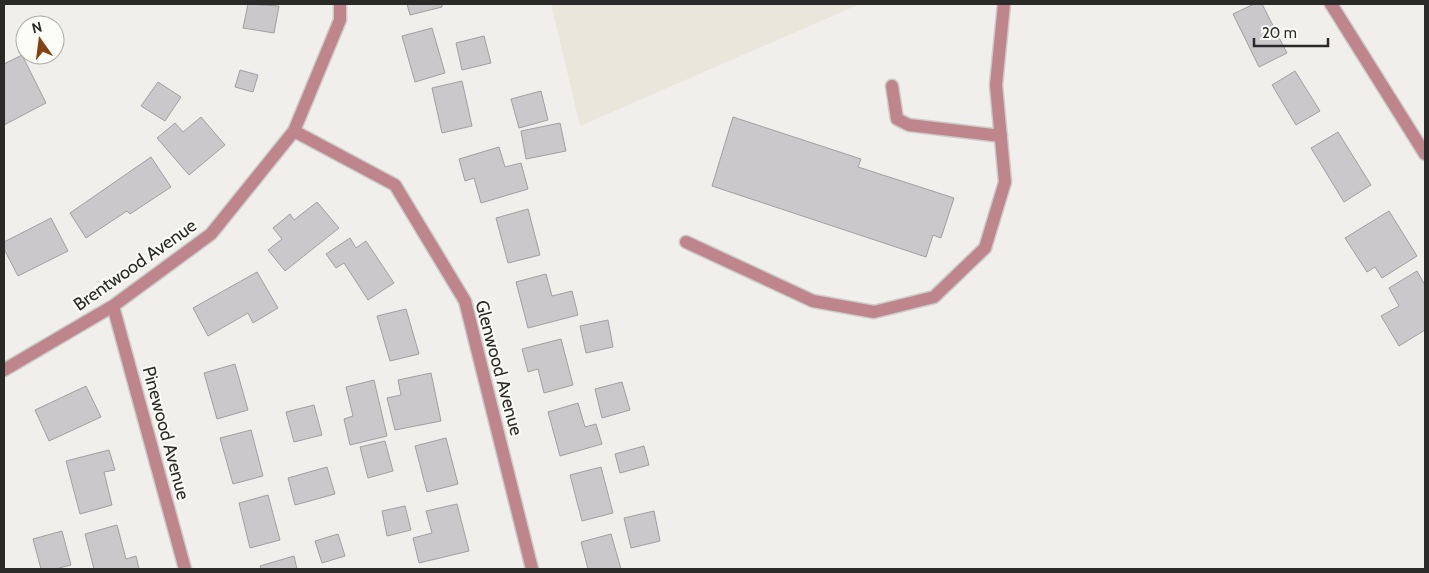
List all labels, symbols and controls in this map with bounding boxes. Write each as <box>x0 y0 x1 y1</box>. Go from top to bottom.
north arrow <box>15 15 65 65</box>
scale bar <box>1254 15 1328 47</box>
text: N <box>30 17 44 37</box>
text: 20 m <box>1262 24 1297 42</box>
street label: Brentwood Avenue <box>69 214 201 316</box>
street label: Glenwood Avenue <box>470 298 528 438</box>
street label: Pinewood Avenue <box>138 364 194 502</box>

